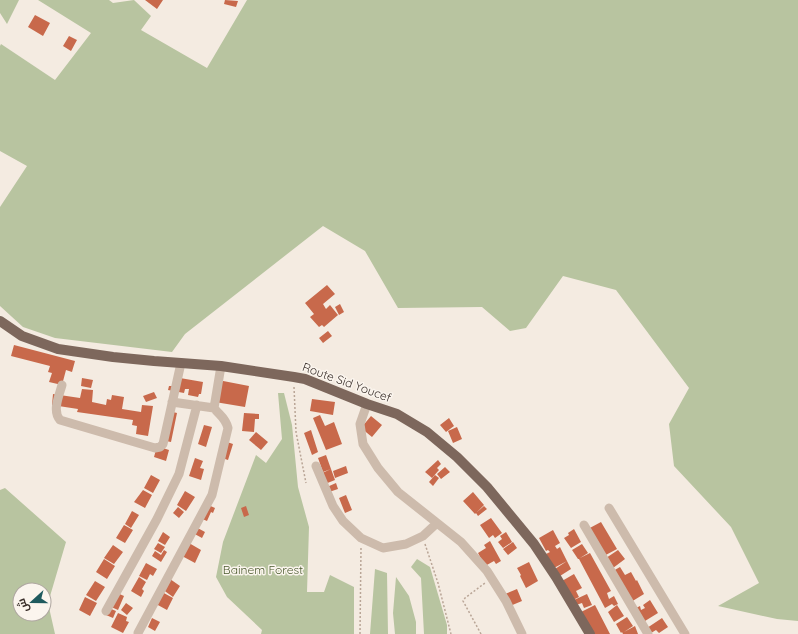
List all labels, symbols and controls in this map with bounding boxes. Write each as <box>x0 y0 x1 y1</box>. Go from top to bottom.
street label: Route Sid Youcef <box>300 359 394 405</box>
park label: Bainem Forest <box>223 562 303 577</box>
north arrow <box>12 582 52 622</box>
text: ش <box>14 596 32 615</box>

